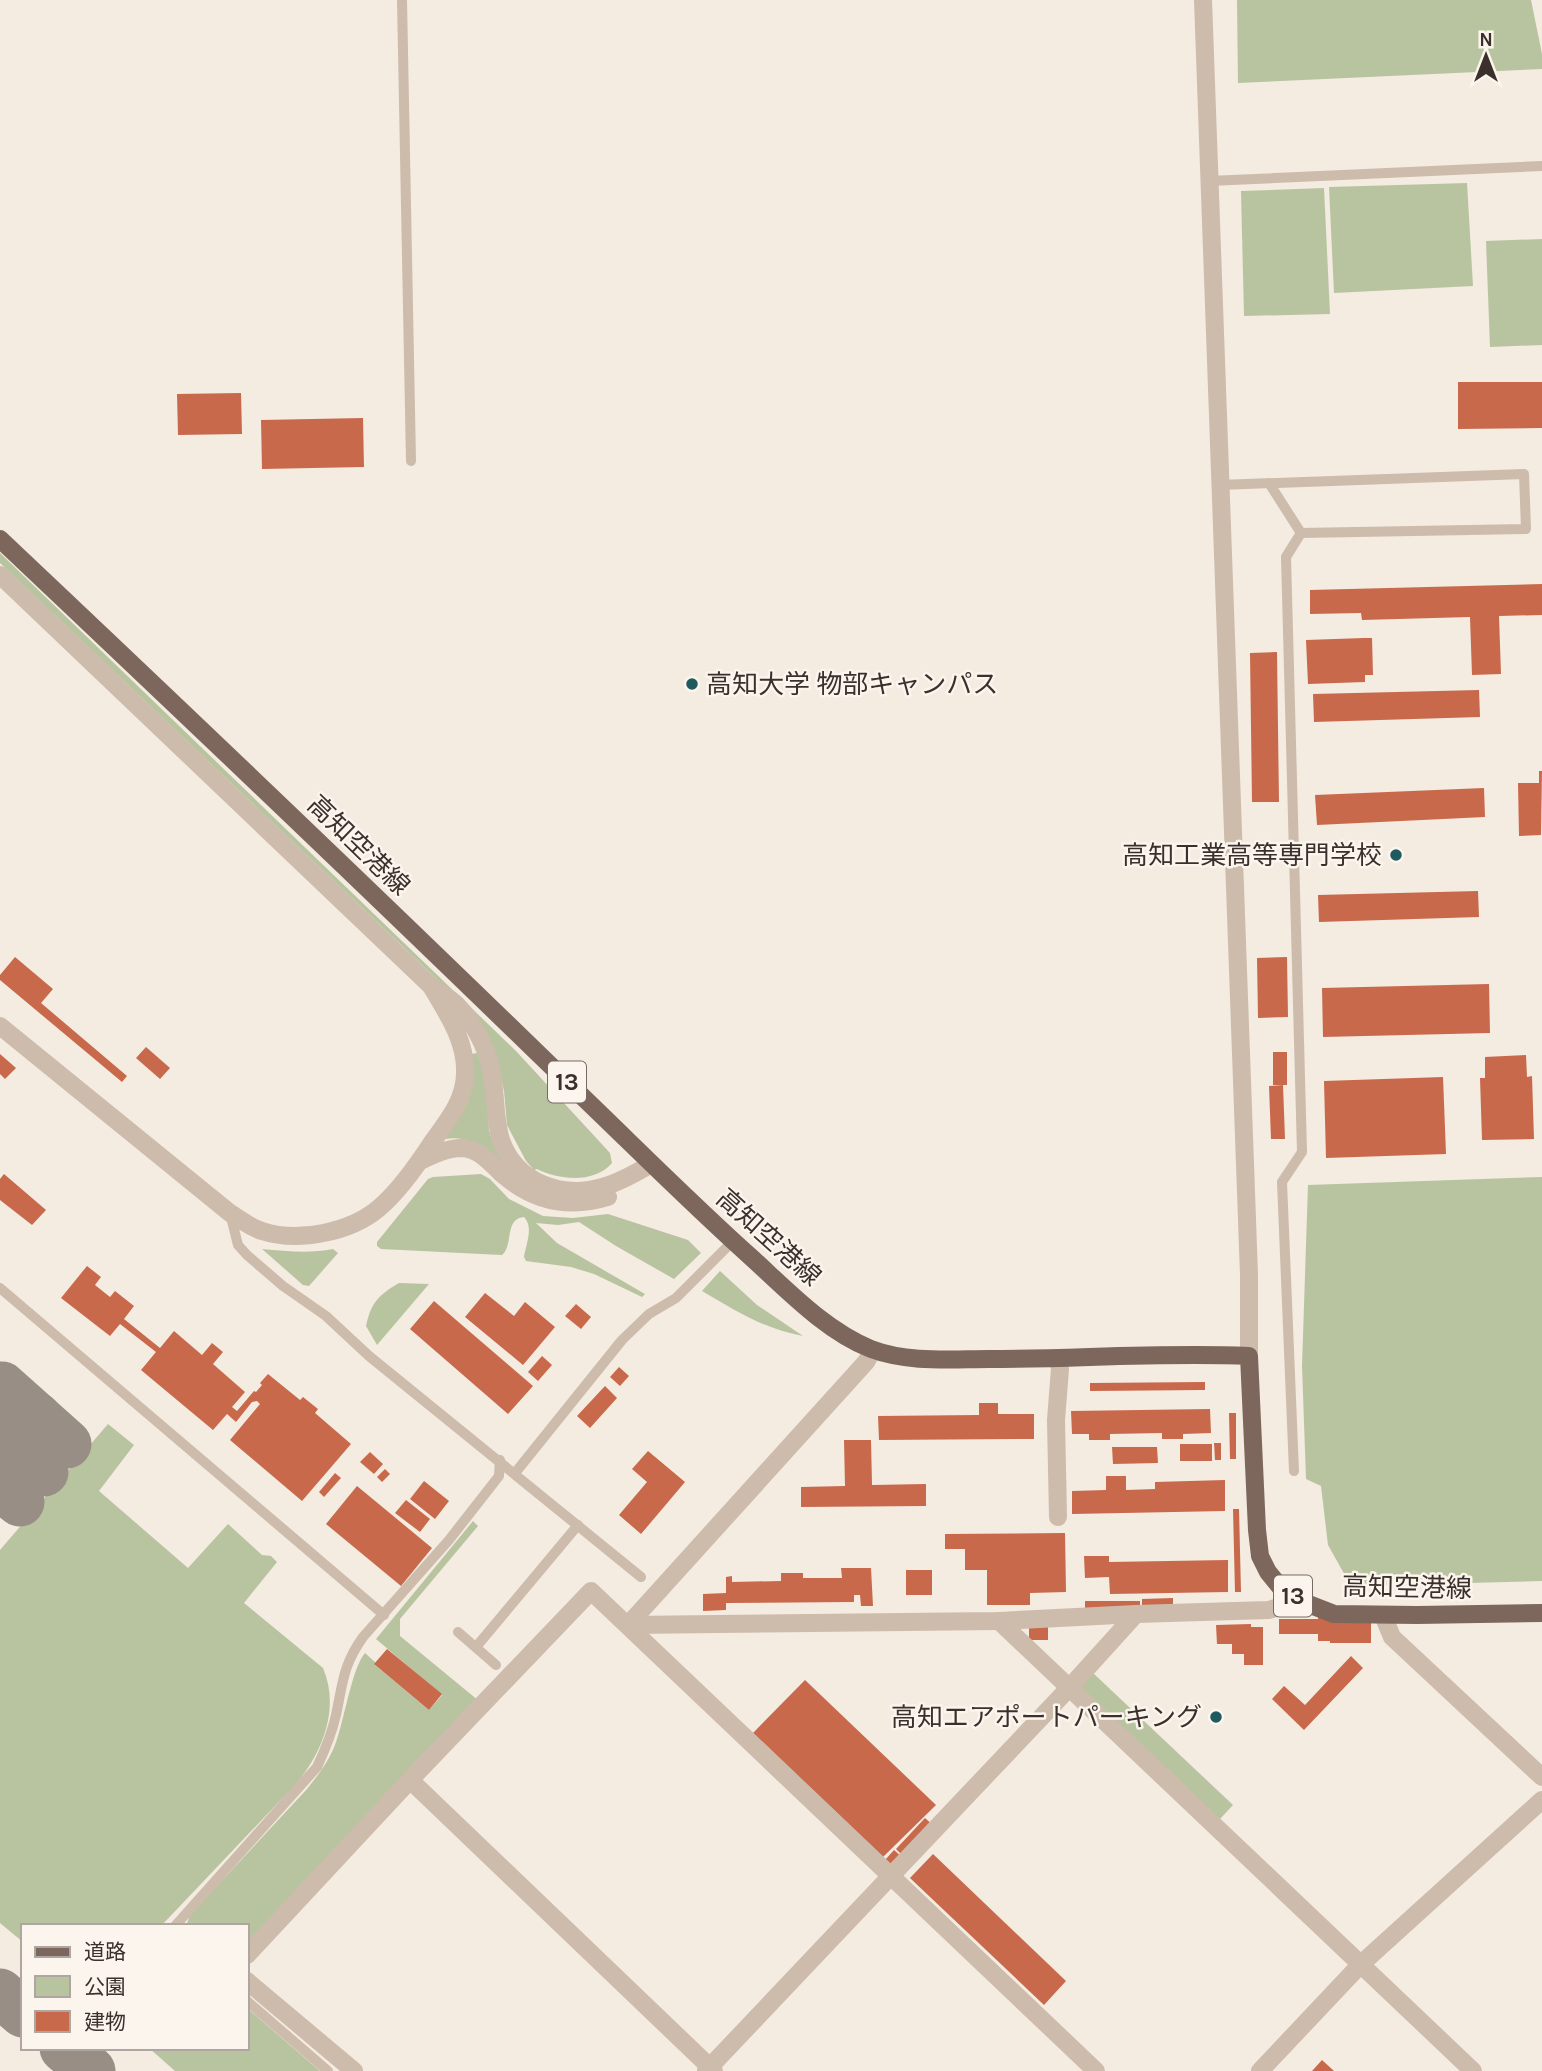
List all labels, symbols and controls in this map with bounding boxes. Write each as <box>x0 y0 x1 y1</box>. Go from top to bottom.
north arrow <box>1451 21 1521 91</box>
text: N <box>1479 29 1493 51</box>
place label: 高知大学 物部キャンパス <box>706 669 998 700</box>
marker: 高知大学 物部キャンパス <box>684 676 700 692</box>
street label: 高知空港線 <box>301 789 416 902</box>
place label: 高知工業高等専門学校 <box>1122 840 1382 871</box>
marker: 高知工業高等専門学校 <box>1388 847 1404 863</box>
road number: 13 <box>548 1062 586 1102</box>
street label: 高知空港線 <box>710 1182 827 1292</box>
street label: 高知空港線 <box>1342 1571 1472 1604</box>
road number: 13 <box>1274 1576 1312 1616</box>
place label: 高知エアポートパーキング <box>891 1702 1202 1733</box>
marker: 高知エアポートパーキング <box>1208 1709 1224 1725</box>
legend <box>21 1924 248 2050</box>
text: 道路 <box>84 1940 126 1964</box>
text: 公園 <box>84 1975 126 1999</box>
text: 建物 <box>84 2010 126 2034</box>

